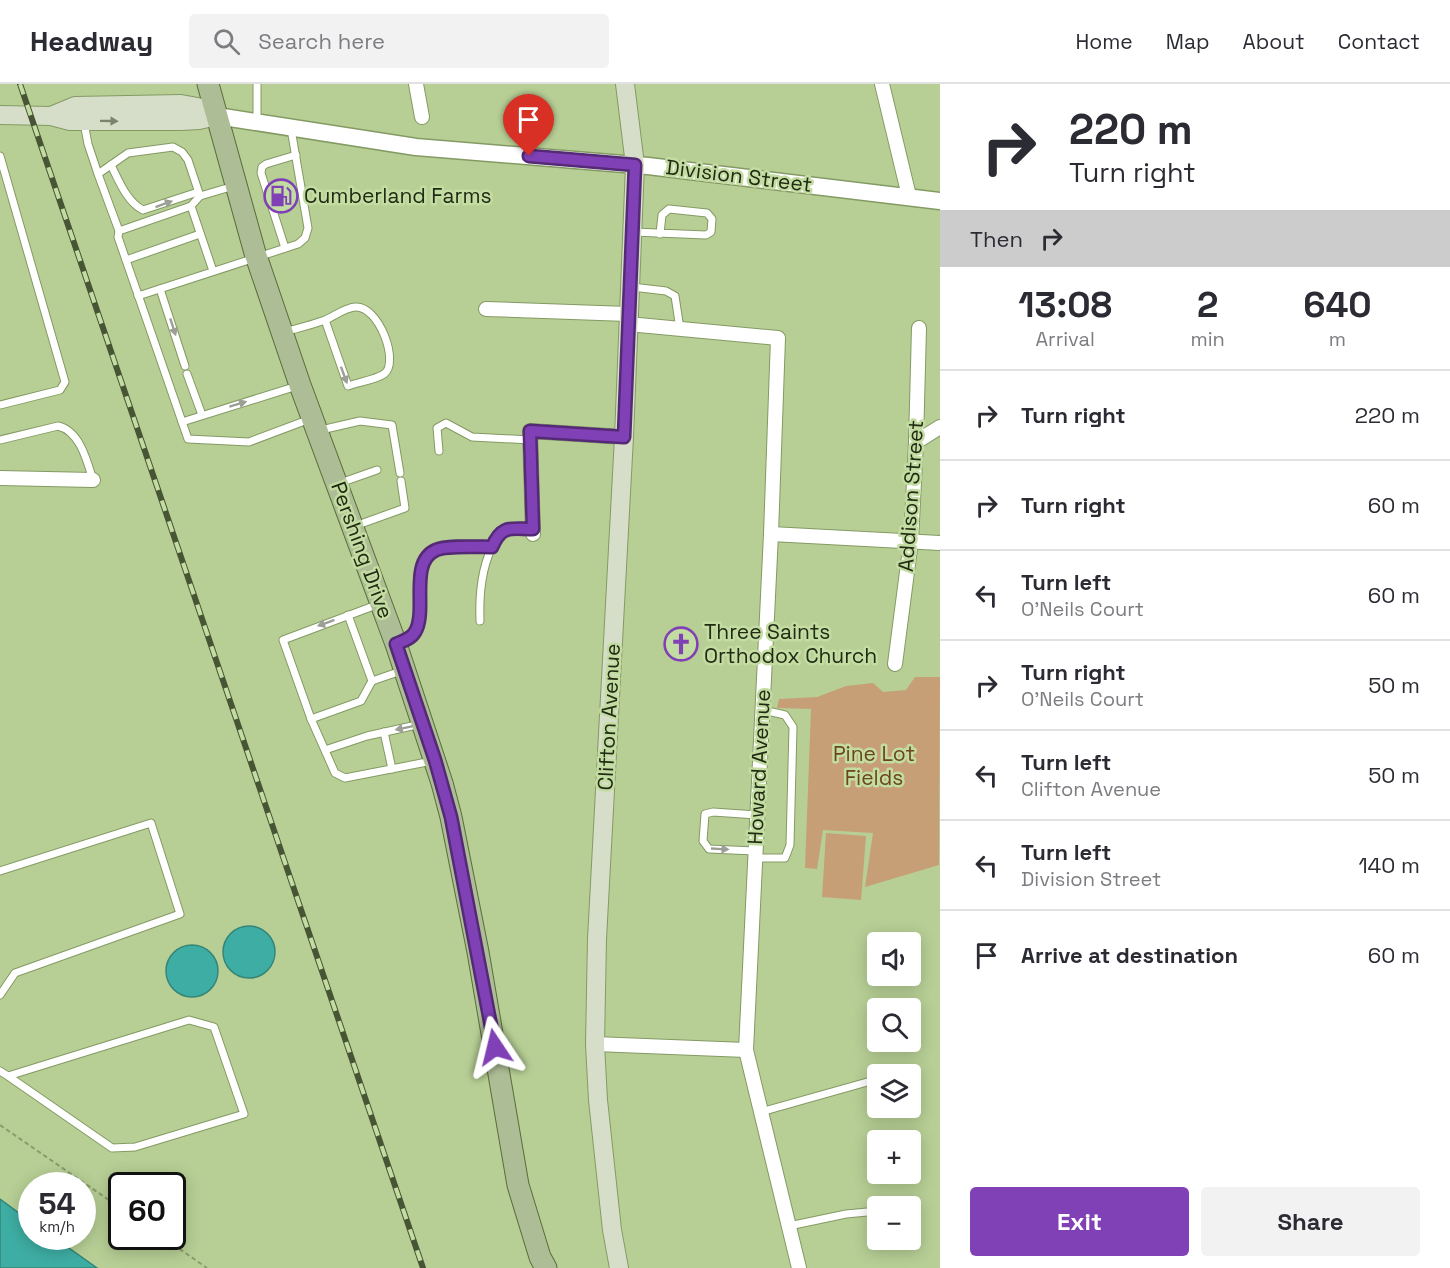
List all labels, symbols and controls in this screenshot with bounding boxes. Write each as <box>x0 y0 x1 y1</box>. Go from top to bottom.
search box <box>189 14 609 68</box>
text: Headway <box>30 23 153 59</box>
icon: search <box>210 25 243 58</box>
text: Search here <box>258 27 385 55</box>
text: Home <box>1075 28 1133 55</box>
text: Map <box>1166 28 1210 55</box>
text: About <box>1243 28 1305 55</box>
text: Contact <box>1338 28 1420 55</box>
pin <box>503 94 554 156</box>
icon: arrive <box>512 103 545 136</box>
text: 220 m <box>1069 103 1193 156</box>
icon: right <box>970 108 1048 186</box>
one-way arrow <box>99 116 118 126</box>
street label: Division Street <box>664 153 814 198</box>
text: Turn right <box>1069 155 1196 190</box>
fuel station icon: Cumberland Farms <box>263 178 299 214</box>
place label: Cumberland Farms <box>304 182 492 209</box>
one-way arrow <box>155 199 173 209</box>
icon: right <box>1035 222 1068 255</box>
text: Then <box>970 225 1023 253</box>
text: 13:08 <box>1018 282 1112 328</box>
text: 2 <box>1197 282 1218 328</box>
text: 640 <box>1303 282 1372 328</box>
one-way arrow <box>168 319 178 337</box>
text: Arrival <box>1036 326 1095 352</box>
text: min <box>1190 326 1225 352</box>
text: m <box>1329 326 1346 352</box>
one-way arrow <box>340 366 350 384</box>
one-way arrow <box>229 399 247 408</box>
icon: right <box>970 399 1003 432</box>
text: Turn right <box>1021 401 1126 429</box>
text: 220 m <box>1355 401 1420 429</box>
street label: Addison Street <box>892 419 929 573</box>
street label: Pershing Drive <box>325 478 400 622</box>
icon: right <box>970 489 1003 522</box>
text: Turn right <box>1021 491 1126 519</box>
text: 60 m <box>1368 491 1420 519</box>
text: Turn left <box>1021 568 1111 596</box>
icon: left <box>970 579 1003 612</box>
text: 60 m <box>1368 581 1420 609</box>
text: O'Neils Court <box>1021 596 1144 622</box>
place label: Three Saints Orthodox Church <box>704 618 877 669</box>
one-way arrow <box>317 619 335 629</box>
church icon: Three Saints Orthodox Church <box>663 626 699 662</box>
street label: Clifton Avenue <box>591 643 626 791</box>
text: Turn right <box>1021 658 1126 686</box>
icon: right <box>970 669 1003 702</box>
text: 50 m <box>1368 671 1420 699</box>
text: O'Neils Court <box>1021 686 1144 712</box>
street label: Howard Avenue <box>741 689 776 845</box>
one-way arrow <box>394 724 413 733</box>
park label: Pine Lot Fields <box>833 740 915 791</box>
text: Turn left <box>1021 748 1111 776</box>
icon: left <box>970 759 1003 792</box>
text: 50 m <box>1368 761 1420 789</box>
text: Clifton Avenue <box>1021 776 1161 802</box>
text: Turn left <box>1021 838 1111 866</box>
one-way arrow <box>710 845 729 854</box>
icon: left <box>970 849 1003 882</box>
text: 140 m <box>1358 851 1420 879</box>
text: Division Street <box>1021 866 1161 892</box>
map controls <box>867 932 921 1250</box>
button: sound <box>867 932 921 986</box>
icon: arrive <box>970 939 1003 972</box>
text: Arrive at destination <box>1021 941 1238 969</box>
text: 60 m <box>1368 941 1420 969</box>
button: search <box>867 998 921 1052</box>
position arrow <box>463 1015 527 1079</box>
button: layers <box>867 1064 921 1118</box>
button: + <box>867 1130 921 1184</box>
speed limit sign: 60 <box>108 1172 186 1250</box>
text: 54 <box>38 1184 76 1223</box>
button: Exit <box>970 1187 1189 1256</box>
button: Share <box>1201 1187 1420 1256</box>
button: − <box>867 1196 921 1250</box>
text: km/h <box>39 1217 75 1236</box>

